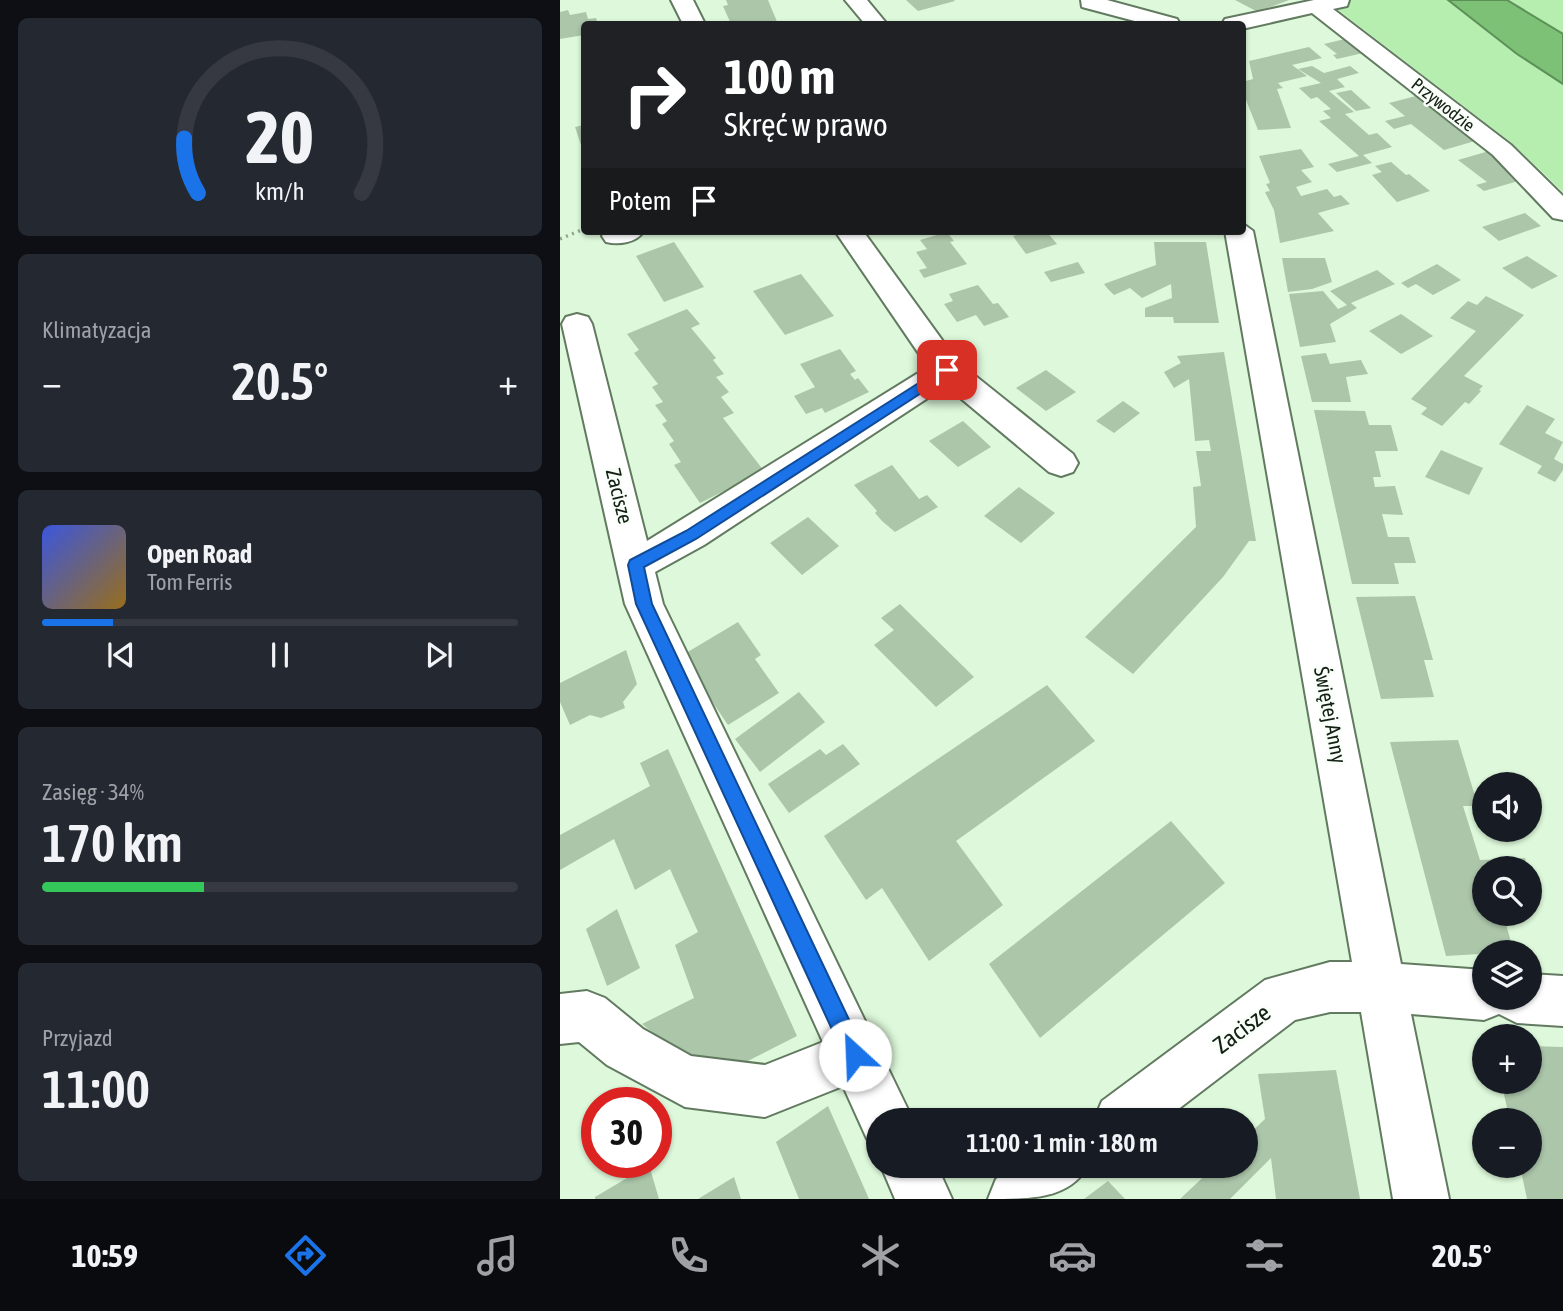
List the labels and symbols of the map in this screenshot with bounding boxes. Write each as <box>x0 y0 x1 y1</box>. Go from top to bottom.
street label: Przywodzie <box>1408 73 1479 136</box>
pin <box>917 340 977 400</box>
street label: Zacisze <box>602 466 638 526</box>
street label: Świętej Anny <box>1310 664 1352 765</box>
street label: Zacisze <box>1208 999 1275 1059</box>
position arrow <box>818 1018 892 1092</box>
speed limit sign: 30 <box>581 1087 672 1178</box>

